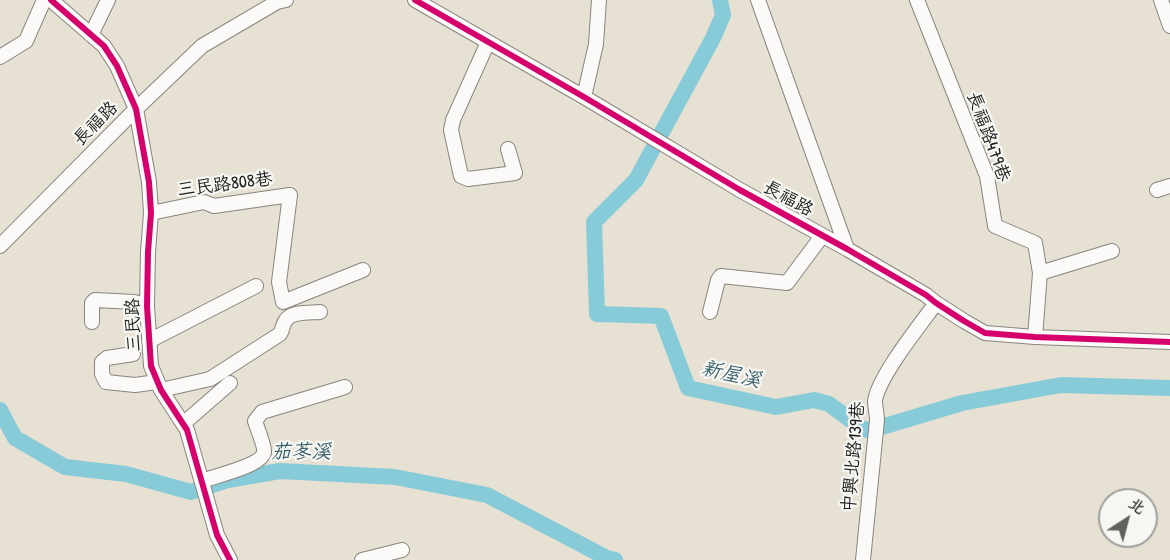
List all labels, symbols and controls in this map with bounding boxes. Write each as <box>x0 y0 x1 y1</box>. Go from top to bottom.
street label: 長福路479巷 <box>962 89 1014 185</box>
street label: 長福路 <box>69 97 123 151</box>
street label: 三民路808巷 <box>176 168 274 202</box>
street label: 長福路 <box>759 176 817 222</box>
street label: 三民路 <box>122 298 146 352</box>
water label: 新屋溪 <box>699 357 763 393</box>
street label: 中興北路139巷 <box>838 401 870 513</box>
water label: 茄苳溪 <box>271 441 331 465</box>
north arrow <box>1098 488 1158 548</box>
text: 北 <box>1124 491 1150 519</box>

